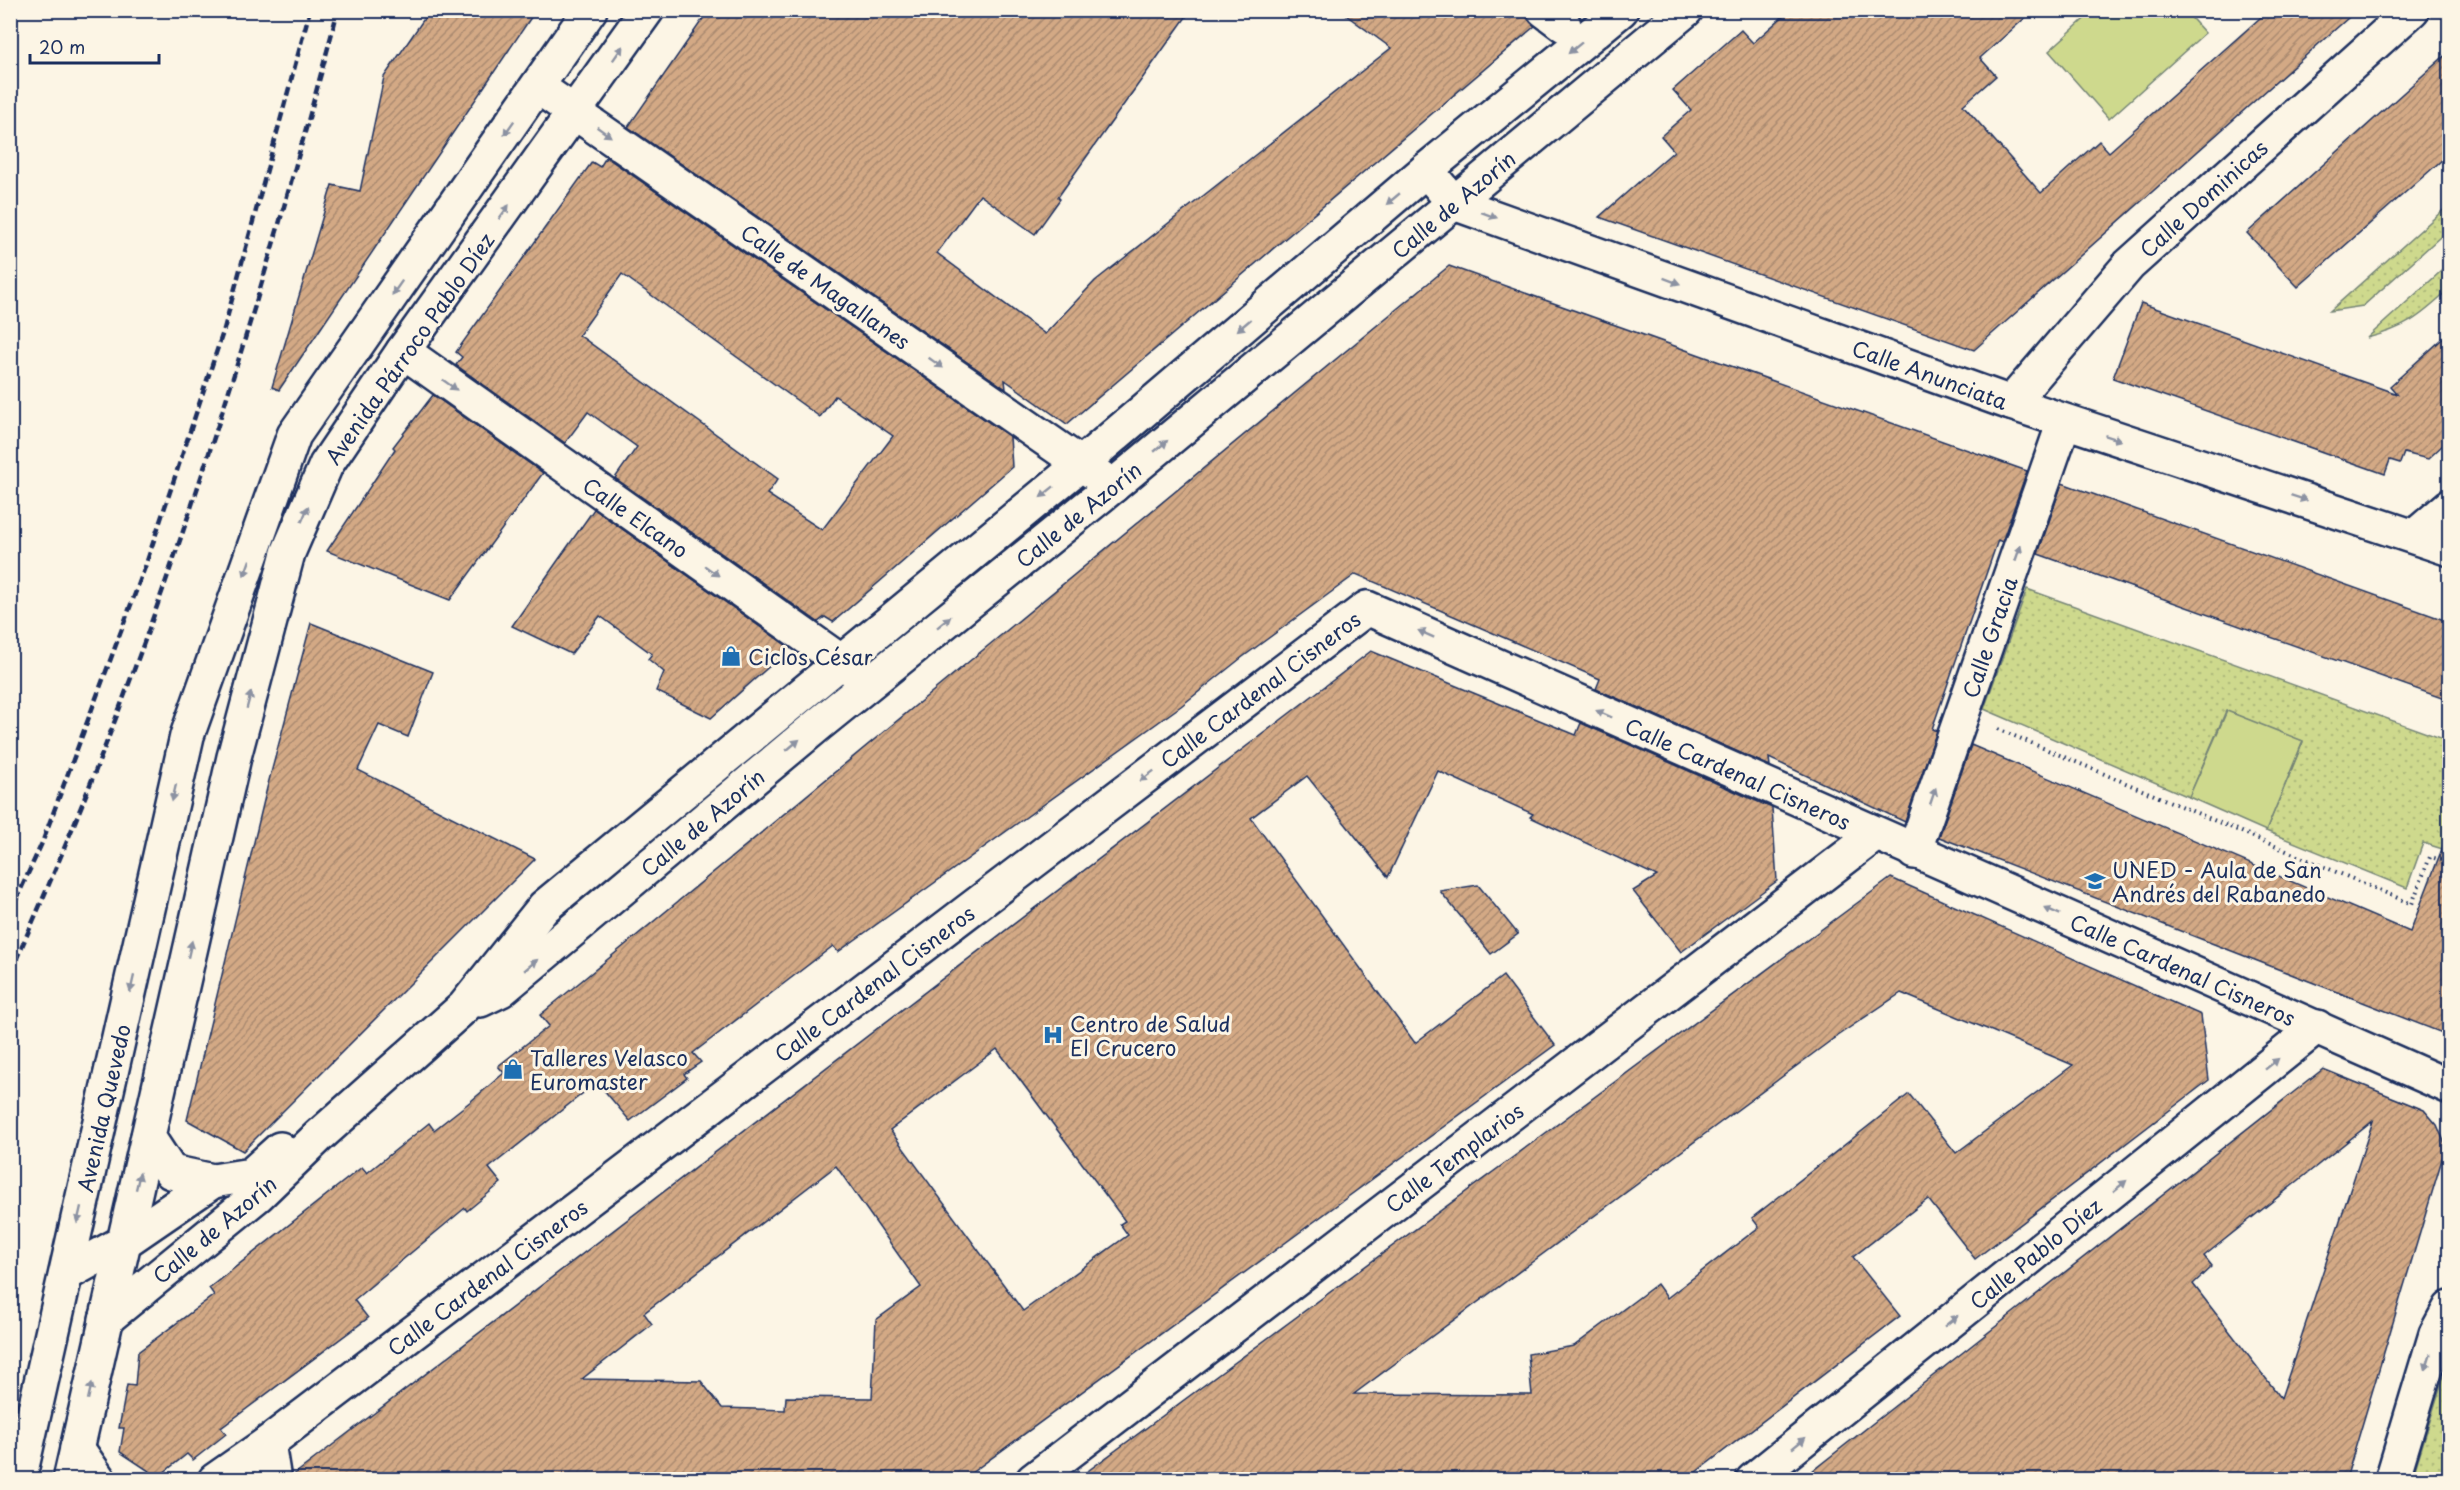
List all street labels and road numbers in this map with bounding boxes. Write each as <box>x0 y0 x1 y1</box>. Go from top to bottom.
street label: Calle Dominicas <box>2132 132 2274 264</box>
street label: Calle de Azorín <box>1384 142 1522 266</box>
street label: Calle de Magallanes <box>735 215 917 357</box>
street label: Avenida Párroco Pablo Díez <box>317 225 501 471</box>
street label: Calle Anunciata <box>1848 331 2013 417</box>
street label: Calle de Azorín <box>1008 453 1148 575</box>
street label: Calle Elcano <box>577 469 695 565</box>
street label: Calle Gracia <box>1953 572 2025 702</box>
street label: Calle Cardenal Cisneros <box>1153 603 1367 775</box>
street label: Calle Cardenal Cisneros <box>1620 709 1856 837</box>
street label: Calle de Azorín <box>633 760 771 884</box>
street label: Calle Cardenal Cisneros <box>767 897 981 1069</box>
street label: Calle Cardenal Cisneros <box>2065 905 2301 1033</box>
street label: Avenida Quevedo <box>68 1021 138 1195</box>
street label: Calle Templarios <box>1378 1094 1530 1220</box>
street label: Calle de Azorín <box>145 1167 283 1291</box>
street label: Calle Pablo Díez <box>1962 1190 2108 1316</box>
street label: Calle Cardenal Cisneros <box>380 1191 594 1363</box>

